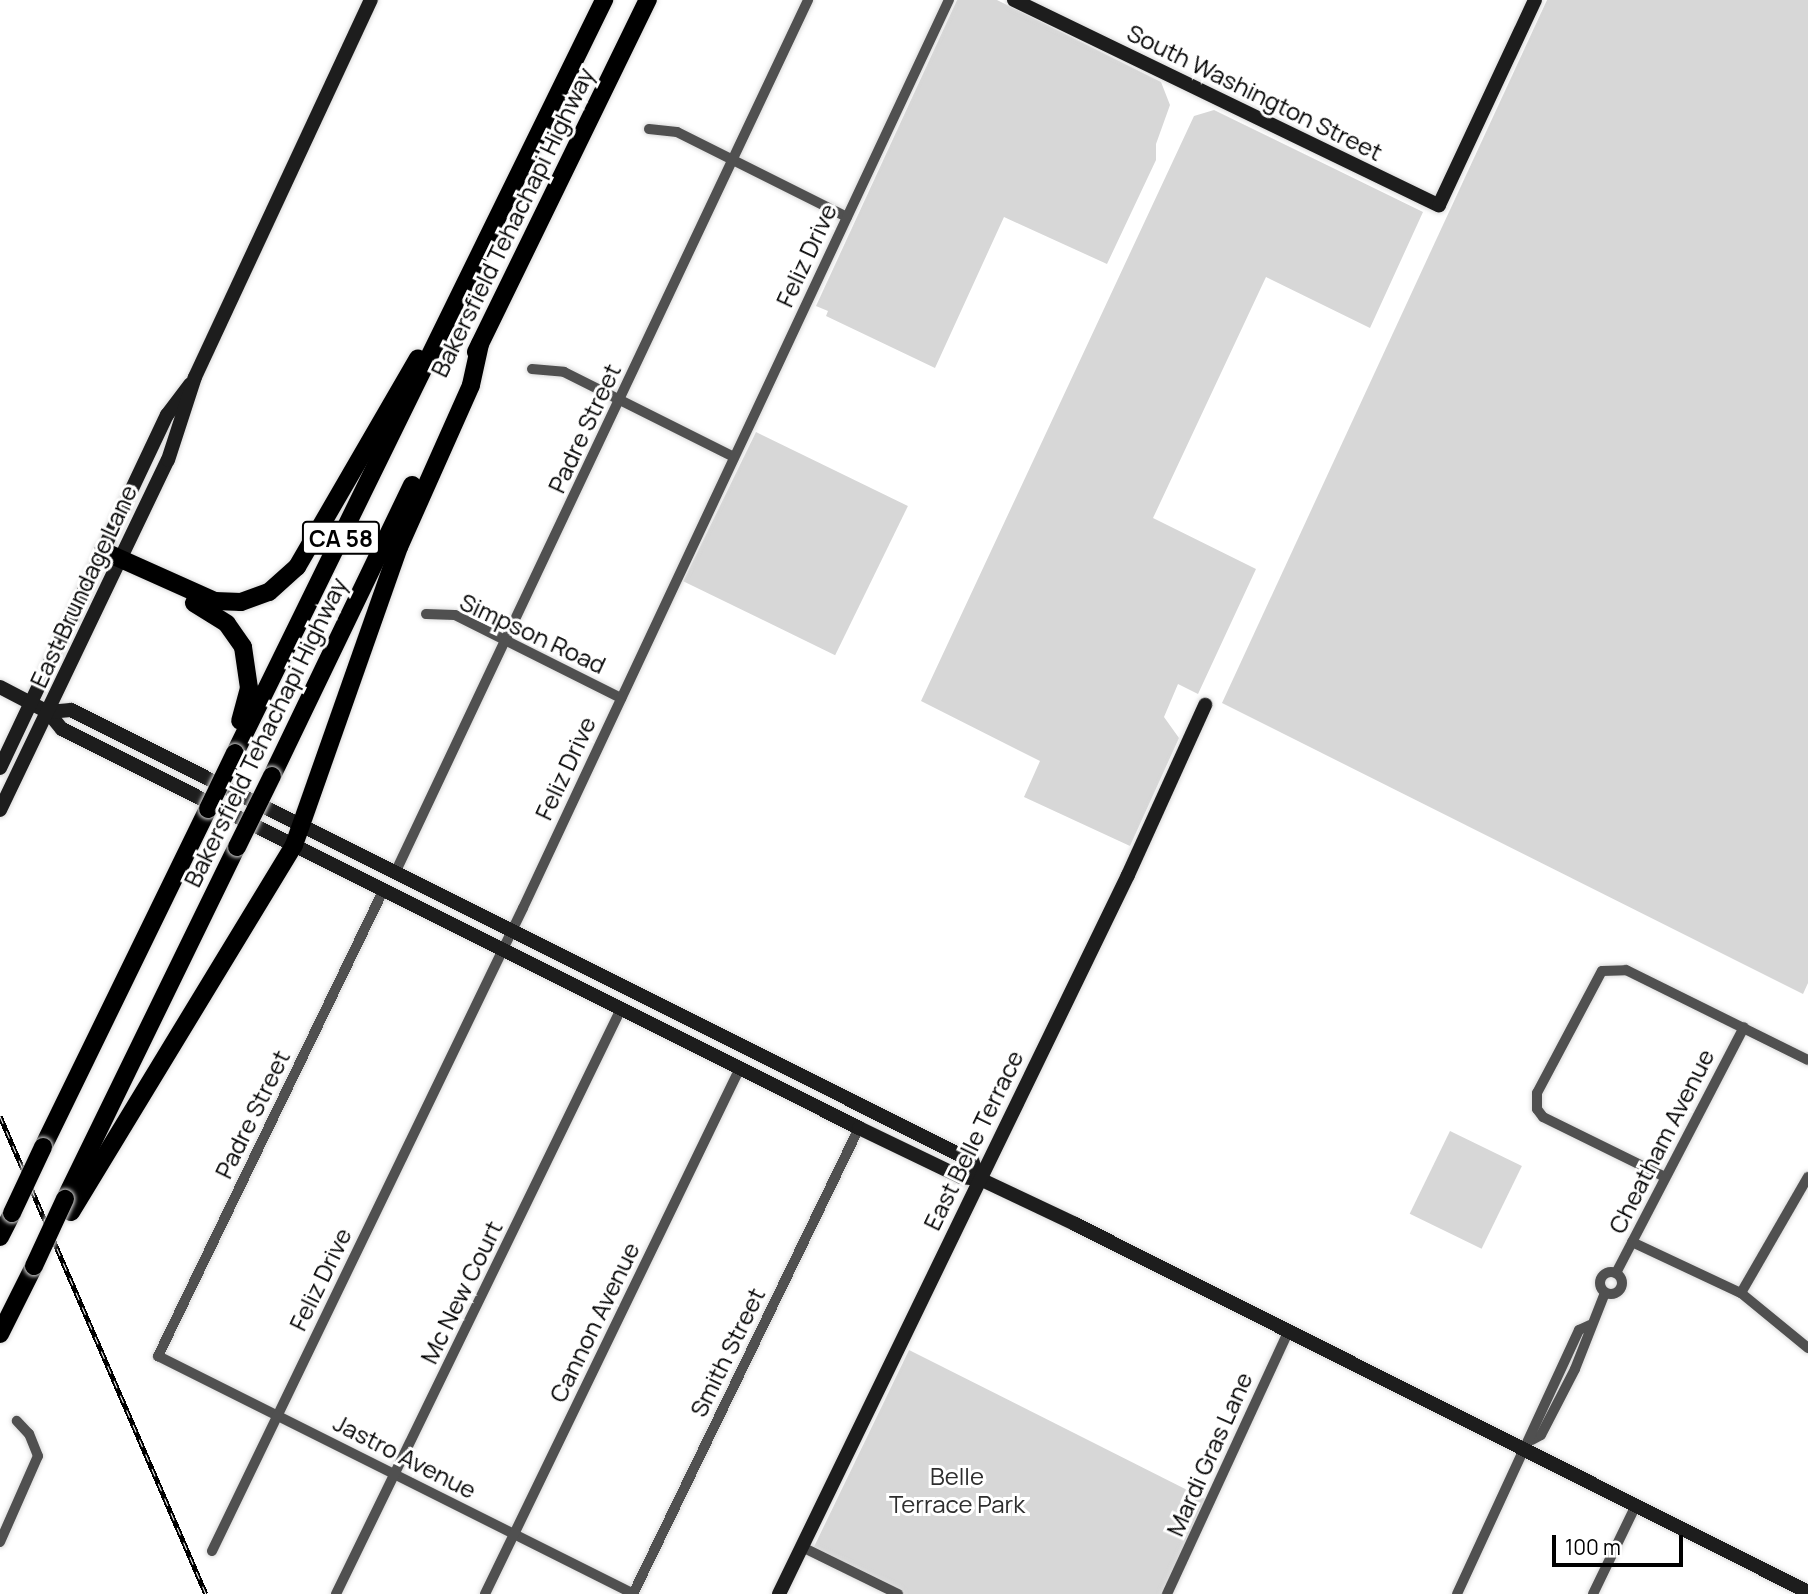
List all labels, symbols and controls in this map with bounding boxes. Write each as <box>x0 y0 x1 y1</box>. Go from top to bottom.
street label: South Washington Street <box>1123 18 1387 166</box>
street label: Bakersfield Tehachapi Highway <box>424 63 600 381</box>
street label: Feliz Drive <box>770 199 842 311</box>
street label: Padre Street <box>542 359 626 497</box>
street label: East Brundage Lane <box>23 480 143 692</box>
road number: CA 58 <box>301 518 381 558</box>
street label: Bakersfield Tehachapi Highway <box>177 573 353 891</box>
street label: Simpson Road <box>456 587 610 679</box>
street label: Feliz Drive <box>529 712 601 824</box>
street label: Cheatham Avenue <box>1602 1044 1720 1238</box>
street label: Padre Street <box>209 1045 295 1183</box>
street label: East Belle Terrace <box>917 1045 1029 1235</box>
street label: Mc New Court <box>414 1216 508 1368</box>
street label: Feliz Drive <box>283 1223 357 1335</box>
street label: Cannon Avenue <box>543 1237 645 1407</box>
street label: Smith Street <box>683 1283 771 1421</box>
street label: Mardi Gras Lane <box>1160 1368 1258 1540</box>
street label: Jastro Avenue <box>329 1408 481 1504</box>
park label: Belle Terrace Park <box>889 1462 1025 1518</box>
scale bar <box>1556 1520 1687 1564</box>
text: 100 m <box>1565 1533 1621 1561</box>

